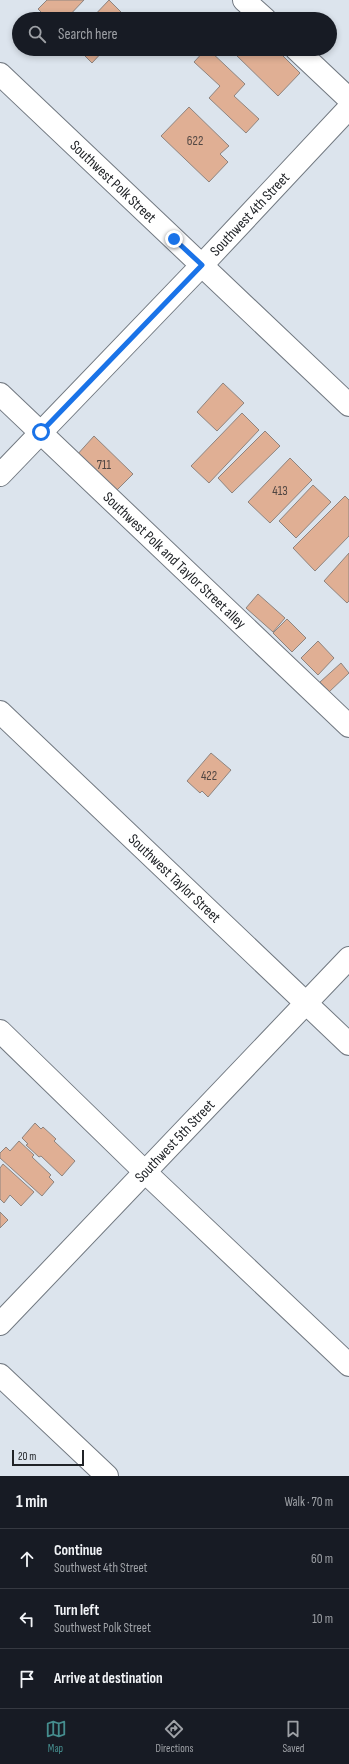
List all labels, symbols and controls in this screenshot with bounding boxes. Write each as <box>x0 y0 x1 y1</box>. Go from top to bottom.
search box <box>12 12 337 56</box>
icon: search <box>26 23 48 45</box>
text: Search here <box>58 25 118 44</box>
house number: 622 <box>187 133 203 149</box>
street label: Southwest Polk Street <box>66 136 161 227</box>
street label: Southwest 4th Street <box>206 168 294 260</box>
route end <box>165 230 183 248</box>
route start <box>32 423 50 441</box>
house number: 711 <box>97 457 112 473</box>
house number: 413 <box>272 483 288 499</box>
street label: Southwest Polk and Taylor Street alley <box>99 488 250 633</box>
house number: 422 <box>201 768 217 784</box>
street label: Southwest Taylor Street <box>124 830 225 927</box>
street label: Southwest 5th Street <box>131 1095 219 1186</box>
scale bar <box>12 1448 84 1467</box>
text: 20 m <box>18 1450 36 1463</box>
text: 1 min <box>16 1492 48 1512</box>
text: Walk · 70 m <box>284 1494 333 1510</box>
text: Continue <box>54 1541 103 1560</box>
icon: ahead <box>16 1548 38 1570</box>
text: 60 m <box>311 1551 333 1567</box>
text: Southwest 4th Street <box>54 1560 148 1576</box>
text: Turn left <box>54 1601 99 1620</box>
icon: left <box>16 1608 38 1630</box>
text: 10 m <box>312 1611 333 1627</box>
text: Southwest Polk Street <box>54 1620 151 1636</box>
icon: arrive <box>16 1668 38 1690</box>
text: Arrive at destination <box>54 1669 163 1688</box>
tab: Map <box>45 1718 67 1755</box>
tab: Directions <box>156 1718 193 1755</box>
tab: Saved <box>282 1718 304 1755</box>

